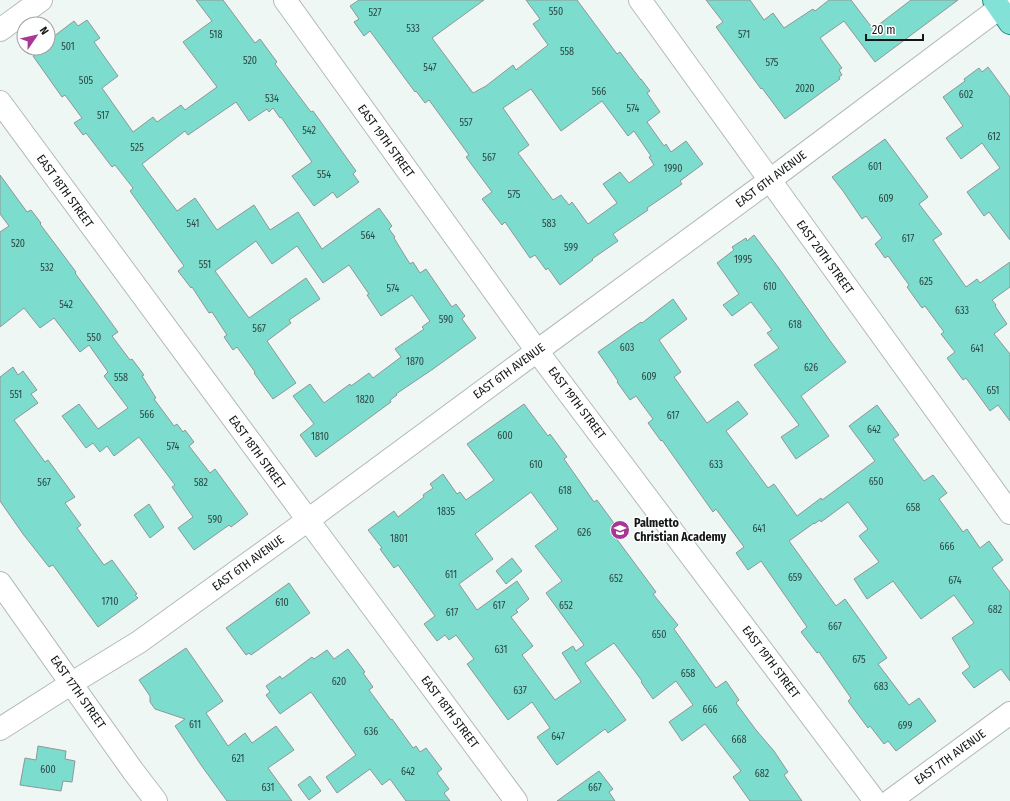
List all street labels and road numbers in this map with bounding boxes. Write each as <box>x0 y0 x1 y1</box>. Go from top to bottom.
street label: EAST 19TH STREET <box>355 102 417 180</box>
street label: EAST 6TH AVENUE <box>733 148 809 210</box>
street label: EAST 18TH STREET <box>34 152 96 231</box>
street label: EAST 20TH STREET <box>794 218 857 297</box>
street label: EAST 6TH AVENUE <box>471 340 548 402</box>
street label: EAST 19TH STREET <box>545 364 609 442</box>
street label: EAST 18TH STREET <box>226 413 288 492</box>
street label: EAST 6TH AVENUE <box>210 532 287 594</box>
street label: EAST 19TH STREET <box>739 623 803 701</box>
street label: EAST 17TH STREET <box>48 653 109 732</box>
street label: EAST 18TH STREET <box>418 673 482 751</box>
street label: EAST 7TH AVENUE <box>912 726 989 787</box>

